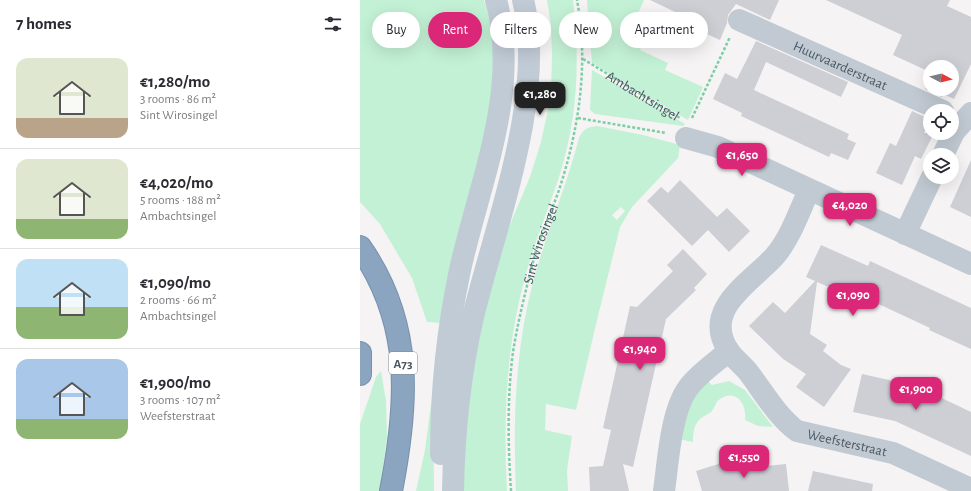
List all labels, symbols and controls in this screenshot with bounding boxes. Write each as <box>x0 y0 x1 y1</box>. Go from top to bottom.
chip: Buy <box>372 12 420 48</box>
chip: Rent <box>428 12 482 48</box>
chip: Filters <box>490 12 551 48</box>
chip: New <box>559 12 612 48</box>
chip: Apartment <box>620 12 708 48</box>
icon: filters <box>322 13 344 35</box>
text: 7 homes <box>16 15 72 32</box>
street label: Huurvaarderstraat <box>791 39 889 93</box>
north arrow <box>923 60 959 96</box>
map controls <box>923 60 959 184</box>
street label: Ambachtsingel <box>603 69 681 124</box>
text: €1,280/mo <box>140 73 210 90</box>
icon: home <box>48 74 96 122</box>
pin: €1,280 <box>507 82 573 116</box>
text: €1,280 <box>523 88 557 101</box>
text: 3 rooms · 86 m² <box>140 93 216 106</box>
button: locate <box>923 104 959 140</box>
text: Sint Wirosingel <box>140 109 218 122</box>
pin: €1,650 <box>709 143 775 177</box>
button: layers <box>923 148 959 184</box>
text: €1,650 <box>726 149 758 162</box>
text: €4,020/mo <box>140 174 213 191</box>
icon: home <box>48 175 96 223</box>
pin: €4,020 <box>817 193 883 227</box>
text: 5 rooms · 188 m² <box>140 194 221 207</box>
text: €4,020 <box>832 199 868 212</box>
street label: Sint Wirosingel <box>522 202 561 286</box>
text: Ambachtsingel <box>140 210 217 223</box>
text: €1,090/mo <box>140 274 211 291</box>
icon: home <box>48 275 96 323</box>
pin: €1,090 <box>820 283 886 317</box>
text: €1,090 <box>836 289 870 302</box>
text: 2 rooms · 66 m² <box>140 294 217 307</box>
text: Ambachtsingel <box>140 310 217 323</box>
pin: €1,940 <box>607 337 673 371</box>
text: €1,940 <box>623 343 657 356</box>
road number: A73 <box>389 352 417 374</box>
text: €1,900/mo <box>140 374 211 391</box>
icon: home <box>48 375 96 423</box>
pin: €1,900 <box>883 377 949 411</box>
text: €1,900 <box>899 383 933 396</box>
text: 3 rooms · 107 m² <box>140 394 221 407</box>
text: Weefsterstraat <box>140 410 215 423</box>
street label: Weefsterstraat <box>806 428 888 459</box>
pin: €1,550 <box>711 445 777 479</box>
text: €1,550 <box>728 451 760 464</box>

